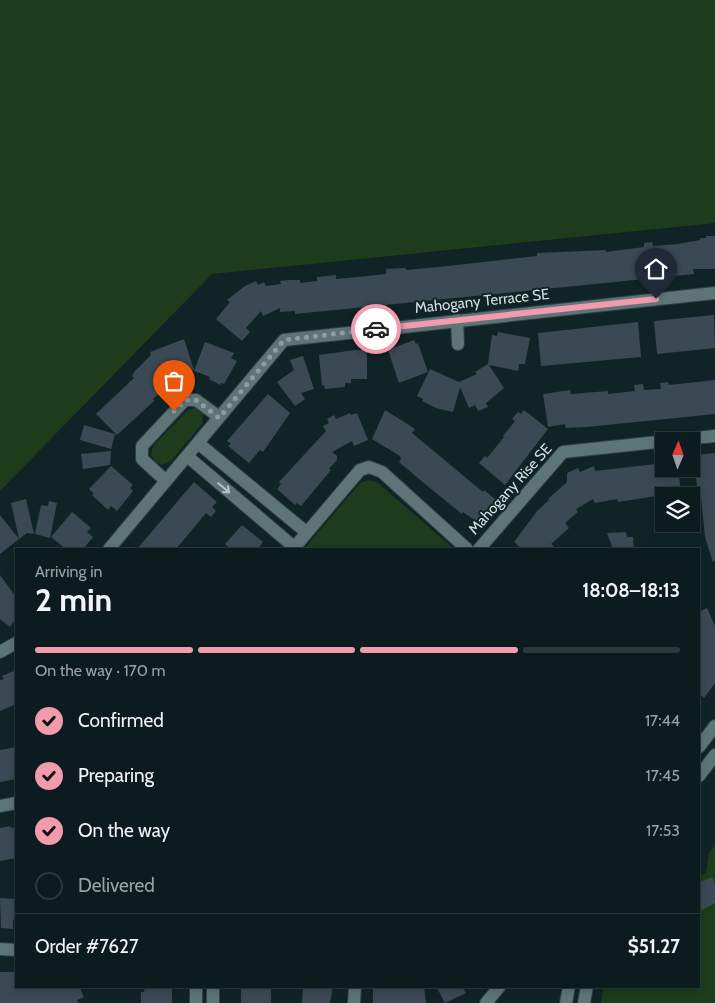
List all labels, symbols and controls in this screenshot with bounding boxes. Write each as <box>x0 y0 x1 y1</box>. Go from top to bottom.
pin <box>635 248 677 299</box>
icon: home <box>642 255 670 283</box>
street label: Mahogany Terrace SE <box>414 285 550 317</box>
courier <box>351 304 401 354</box>
icon: car <box>362 315 390 343</box>
pin <box>153 360 195 411</box>
icon: bag <box>160 367 188 395</box>
north arrow <box>655 432 700 478</box>
map controls <box>655 432 700 532</box>
street label: Mahogany Rise SE <box>465 440 555 538</box>
one-way arrow <box>217 482 230 493</box>
button: layers <box>655 487 700 532</box>
text: Arriving in <box>35 562 102 581</box>
text: 18:08–18:13 <box>582 579 680 602</box>
text: 2 min <box>35 580 112 619</box>
text: On the way · 170 m <box>35 661 166 680</box>
icon: check <box>35 707 63 735</box>
text: Confirmed <box>78 709 164 732</box>
text: 17:44 <box>645 711 680 730</box>
icon: check <box>35 762 63 790</box>
text: Preparing <box>78 764 154 787</box>
text: 17:45 <box>646 766 680 785</box>
icon: check <box>35 817 63 845</box>
text: On the way <box>78 819 170 842</box>
text: 17:53 <box>646 821 680 840</box>
text: Delivered <box>78 874 155 897</box>
text: Order #7627 <box>35 935 139 958</box>
text: $51.27 <box>628 935 680 958</box>

